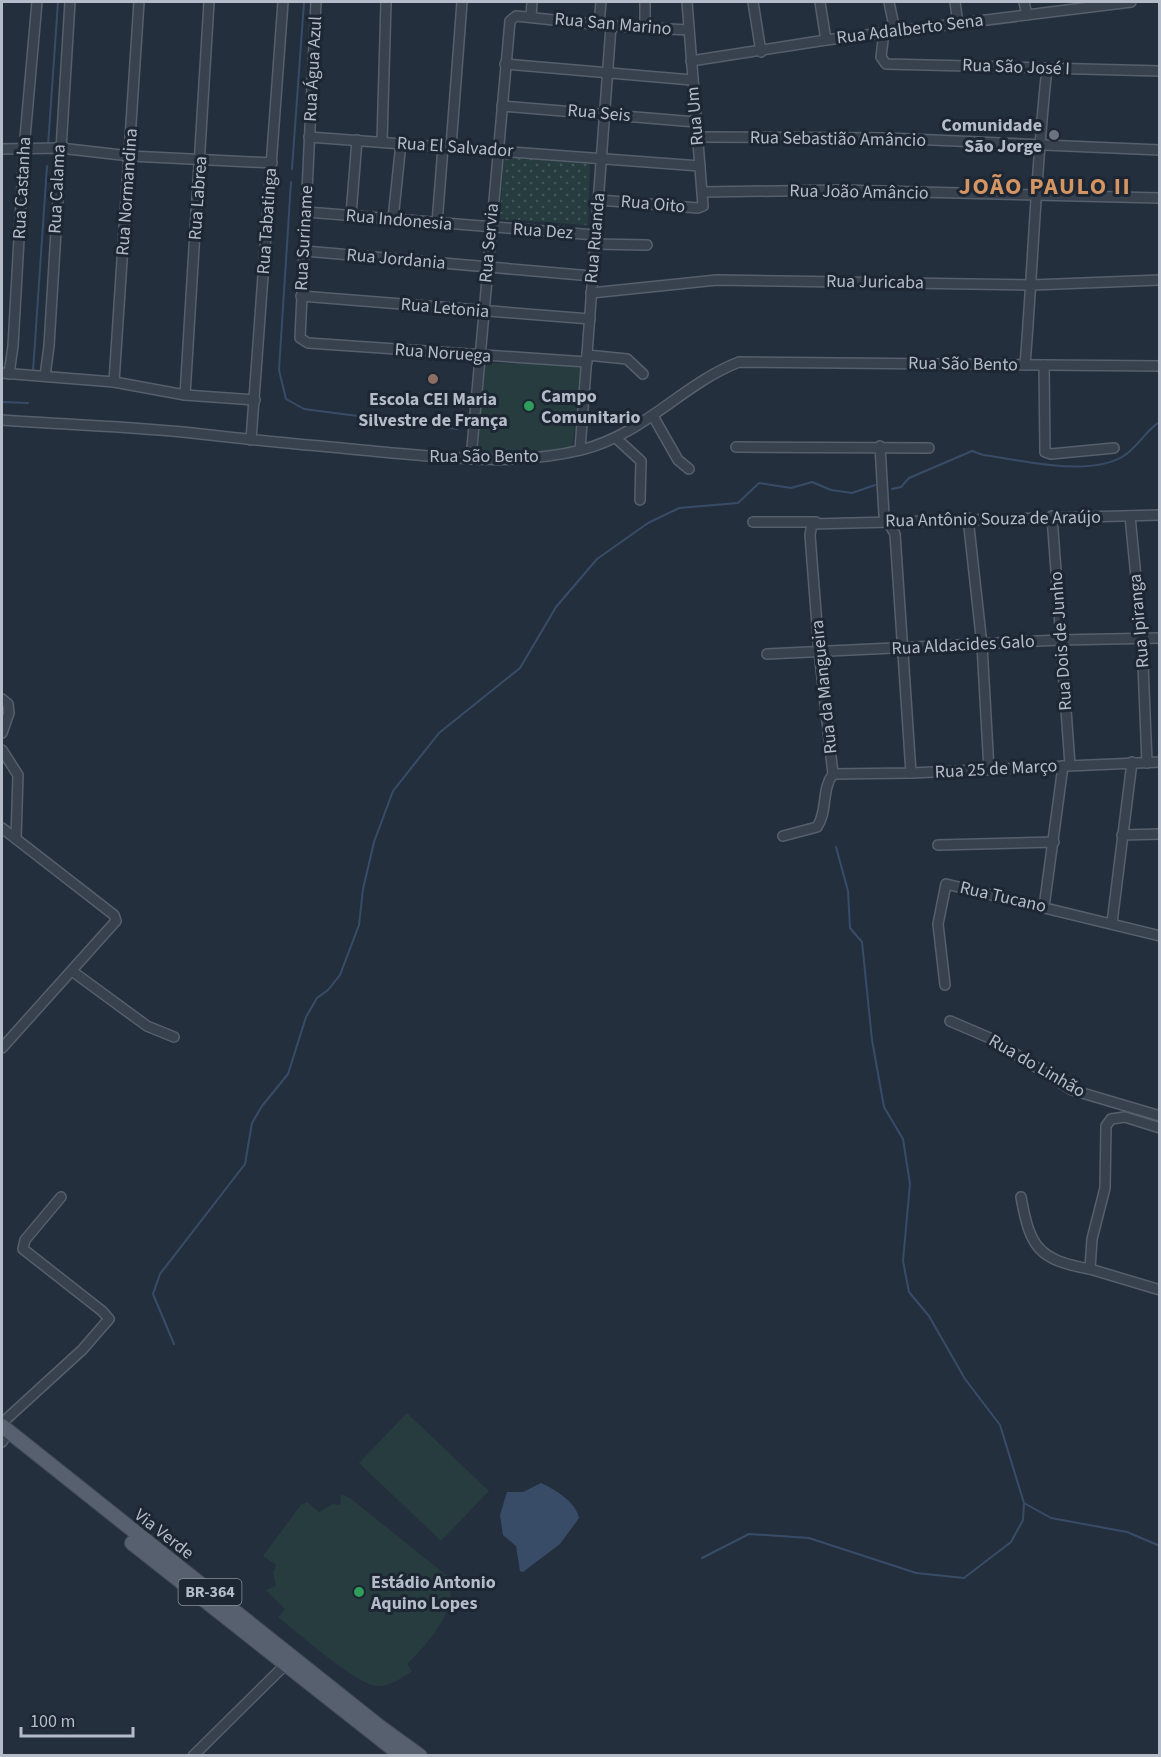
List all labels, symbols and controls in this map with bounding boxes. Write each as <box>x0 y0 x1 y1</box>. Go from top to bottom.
street label: Rua San Marino <box>553 6 673 42</box>
street label: Rua Adalberto Sena <box>835 8 985 50</box>
street label: Rua Água Azul <box>298 16 328 122</box>
street label: Rua São José I <box>962 53 1070 81</box>
street label: Rua Um <box>680 85 710 147</box>
street label: Rua Seis <box>566 98 632 128</box>
place label: Comunidade São Jorge <box>941 113 1042 159</box>
street label: Rua Sebastião Amâncio <box>750 125 926 153</box>
street label: Rua Normandina <box>110 128 144 256</box>
marker: Comunidade São Jorge <box>1047 128 1061 142</box>
street label: Rua El Salvador <box>396 130 515 164</box>
street label: Rua Castanha <box>7 136 37 240</box>
street label: Rua Calama <box>42 144 72 234</box>
street label: Rua Labrea <box>183 155 213 241</box>
street label: Rua Tabatinga <box>251 167 283 275</box>
district label: JOÃO PAULO II <box>959 169 1131 204</box>
street label: Rua João Amâncio <box>789 178 929 206</box>
street label: Rua Suriname <box>289 185 319 291</box>
street label: Rua Oito <box>620 189 686 219</box>
street label: Rua Ruanda <box>579 192 611 284</box>
street label: Rua Servia <box>473 202 505 284</box>
street label: Rua Indonesia <box>345 203 453 237</box>
street label: Rua Dez <box>512 216 574 246</box>
street label: Rua Jordania <box>345 242 447 276</box>
street label: Rua Juricaba <box>826 269 924 295</box>
street label: Rua Letonia <box>400 292 490 324</box>
street label: Rua Noruega <box>394 337 492 369</box>
street label: Rua São Bento <box>908 351 1018 377</box>
marker: Escola CEI Maria Silvestre de França <box>426 372 440 386</box>
place label: Campo Comunitario <box>541 384 641 430</box>
place label: Escola CEI Maria Silvestre de França <box>358 387 508 433</box>
marker: Campo Comunitario <box>522 399 536 413</box>
street label: Rua São Bento <box>429 444 539 469</box>
street label: Rua Antônio Souza de Araújo <box>885 505 1101 533</box>
street label: Rua Dois de Junho <box>1044 571 1078 711</box>
street label: Rua Ipiranga <box>1122 573 1156 669</box>
street label: Rua da Mangueira <box>805 619 843 755</box>
street label: Rua Aldacides Galo <box>891 629 1035 661</box>
street label: Rua 25 de Março <box>934 753 1058 785</box>
street label: Rua Tucano <box>957 875 1049 919</box>
street label: Rua do Linhão <box>984 1028 1090 1104</box>
street label: Via Verde <box>129 1503 199 1565</box>
place label: Estádio Antonio Aquino Lopes <box>370 1570 496 1616</box>
road number: BR-364 <box>178 1579 242 1605</box>
marker: Estádio Antonio Aquino Lopes <box>352 1585 366 1599</box>
scale bar <box>21 1700 134 1738</box>
text: 100 m <box>30 1709 75 1734</box>

